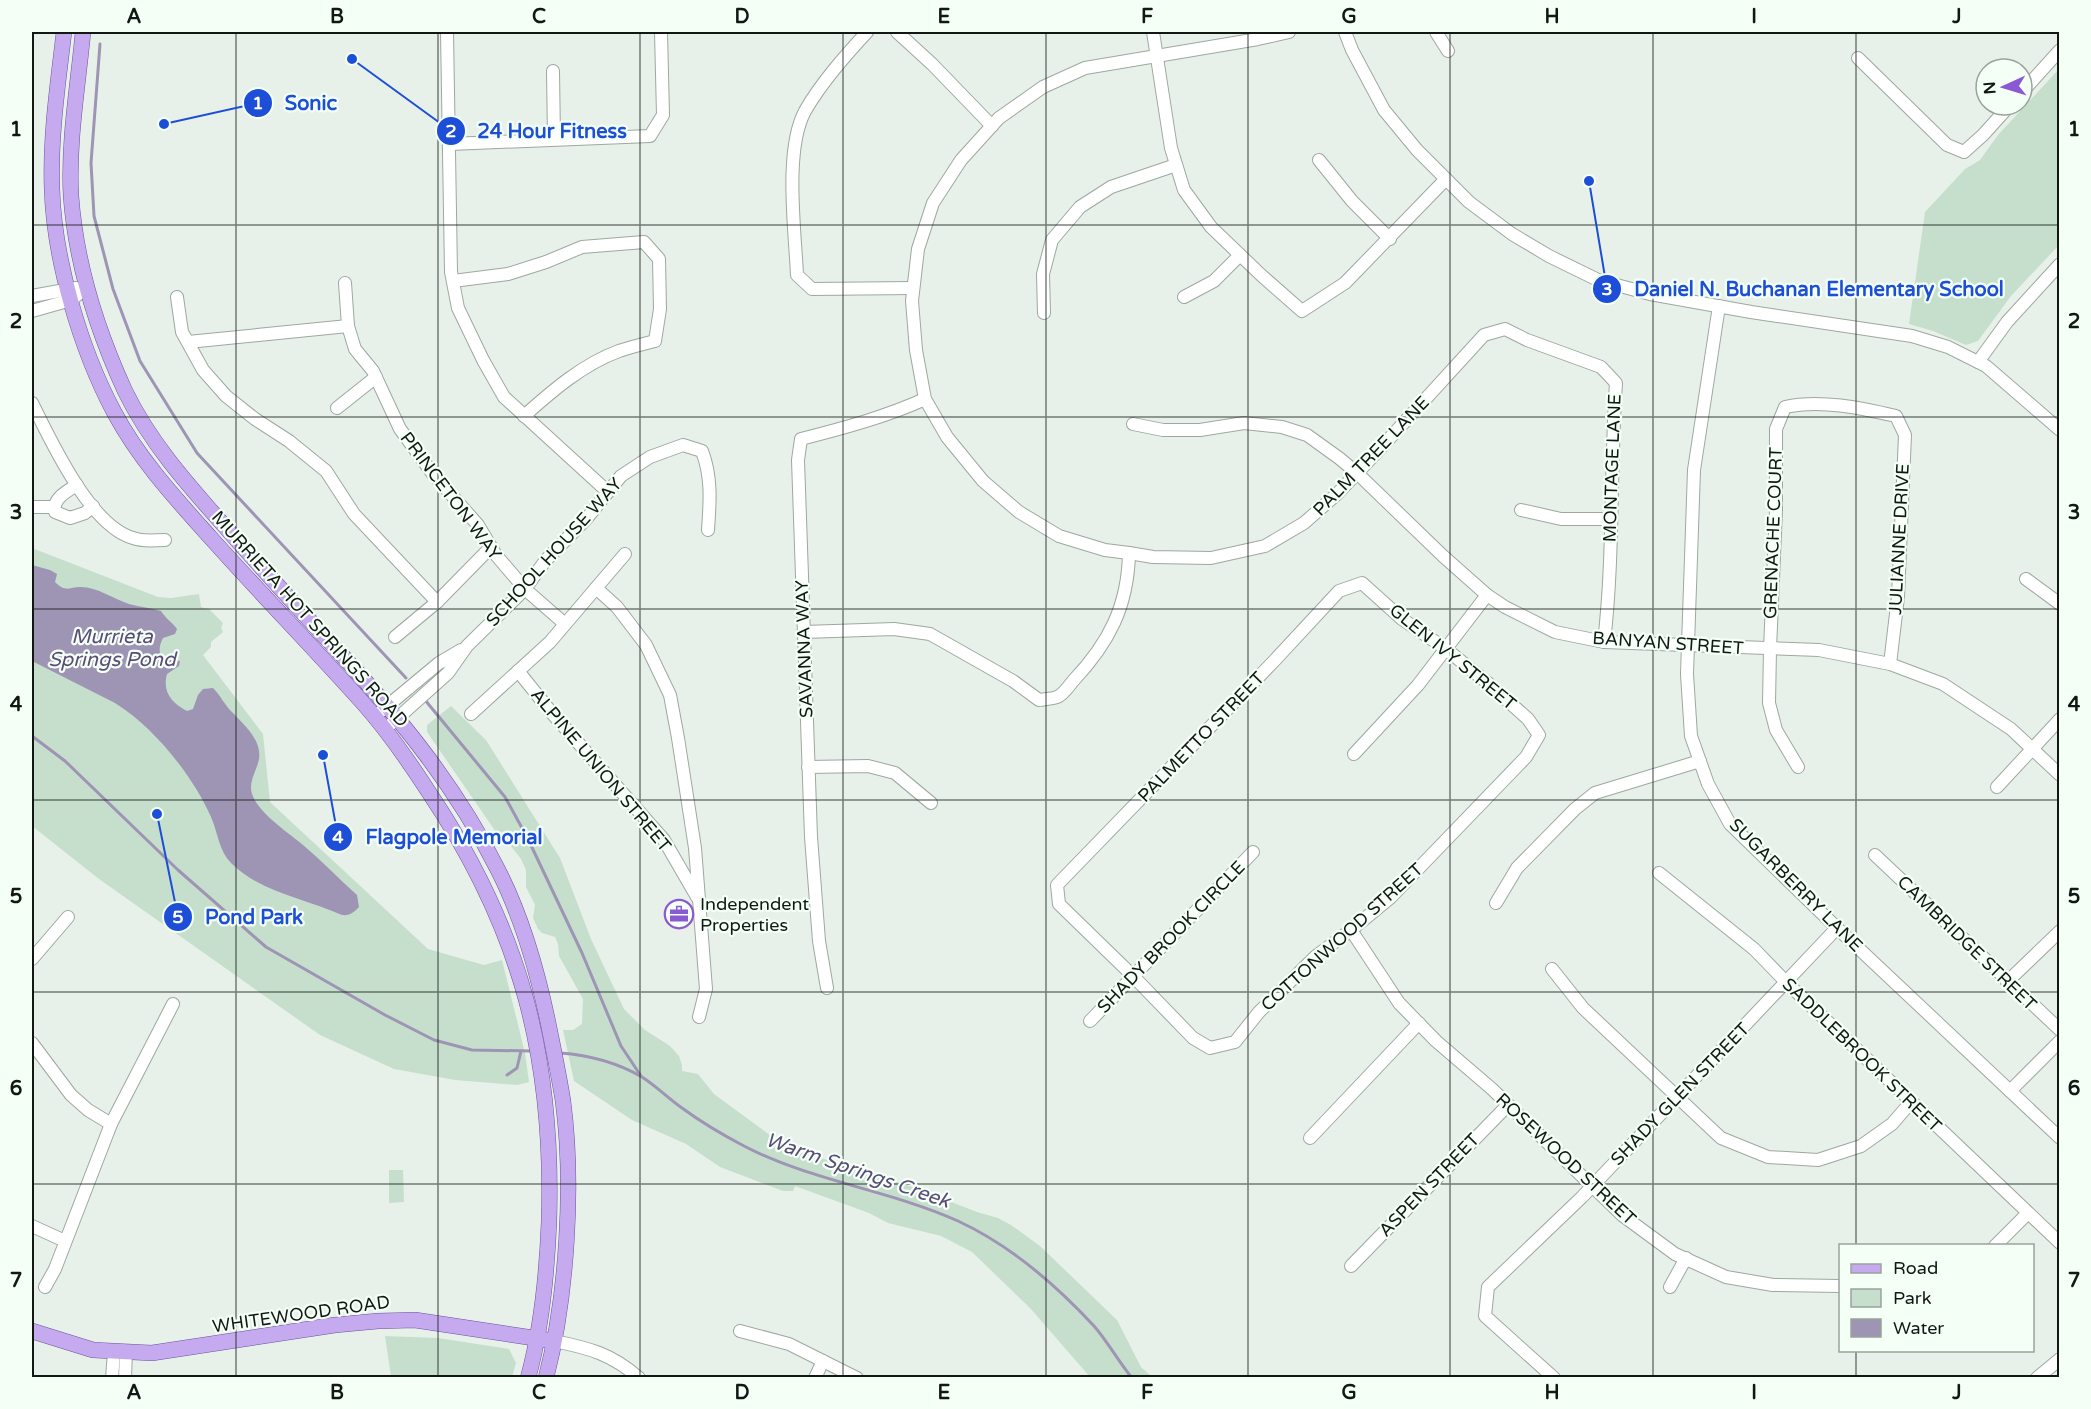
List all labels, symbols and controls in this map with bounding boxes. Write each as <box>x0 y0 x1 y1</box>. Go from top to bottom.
text: A <box>127 5 142 29</box>
text: B <box>330 5 344 29</box>
text: C <box>532 5 546 29</box>
text: D <box>734 5 750 29</box>
text: E <box>938 5 951 29</box>
text: F <box>1141 5 1153 29</box>
text: G <box>1341 5 1357 29</box>
text: H <box>1544 5 1560 29</box>
text: I <box>1751 5 1757 29</box>
text: J <box>1951 5 1962 29</box>
north arrow <box>1974 57 2034 117</box>
text: N <box>1980 81 2000 95</box>
callout: Sonic <box>243 84 349 122</box>
text: 1 <box>252 92 264 114</box>
text: Sonic <box>285 92 337 116</box>
callout: 24 Hour Fitness <box>436 112 639 150</box>
text: 1 <box>10 118 22 142</box>
text: 1 <box>2068 118 2080 142</box>
text: 2 <box>445 120 457 142</box>
text: 24 Hour Fitness <box>477 120 627 144</box>
callout: Daniel N. Buchanan Elementary School <box>1592 270 2016 308</box>
text: 3 <box>1601 278 1613 300</box>
text: Daniel N. Buchanan Elementary School <box>1634 278 2004 302</box>
text: 2 <box>10 310 22 334</box>
text: 2 <box>2068 310 2080 334</box>
street label: PALM TREE LANE <box>1308 392 1434 520</box>
street label: MONTAGE LANE <box>1598 393 1626 543</box>
street label: PRINCETON WAY <box>396 428 507 565</box>
street label: GRENACHE COURT <box>1759 447 1787 619</box>
street label: JULIANNE DRIVE <box>1884 463 1914 615</box>
street label: SCHOOL HOUSE WAY <box>481 473 627 631</box>
text: 3 <box>10 501 22 525</box>
text: 3 <box>2068 501 2080 525</box>
street label: MURRIETA HOT SPRINGS ROAD <box>207 506 413 732</box>
street label: SAVANNA WAY <box>791 579 817 718</box>
street label: GLEN IVY STREET <box>1385 599 1521 715</box>
water label: Murrieta Springs Pond <box>48 625 178 672</box>
street label: BANYAN STREET <box>1592 627 1744 659</box>
street label: PALMETTO STREET <box>1133 667 1269 807</box>
street label: ALPINE UNION STREET <box>526 684 676 856</box>
text: 4 <box>10 693 23 717</box>
text: 4 <box>2068 693 2081 717</box>
street label: SUGARBERRY LANE <box>1725 814 1867 956</box>
callout: Flagpole Memorial <box>323 818 554 856</box>
text: 4 <box>332 826 344 848</box>
text: Flagpole Memorial <box>366 826 542 850</box>
street label: SHADY BROOK CIRCLE <box>1092 856 1250 1018</box>
street label: COTTONWOOD STREET <box>1256 858 1428 1016</box>
street label: CAMBRIDGE STREET <box>1893 871 2041 1015</box>
text: 5 <box>10 885 22 909</box>
text: 5 <box>2068 885 2080 909</box>
place label: Independent Properties <box>700 893 809 936</box>
callout: Pond Park <box>163 898 315 936</box>
office icon: Independent Properties <box>663 898 695 930</box>
text: 5 <box>172 906 184 928</box>
text: Pond Park <box>205 906 303 930</box>
street label: SADDLEBROOK STREET <box>1778 973 1946 1137</box>
street label: SHADY GLEN STREET <box>1606 1018 1754 1170</box>
text: 6 <box>10 1077 22 1101</box>
text: 6 <box>2068 1077 2080 1101</box>
street label: ROSEWOOD STREET <box>1491 1088 1641 1230</box>
water label: Warm Springs Creek <box>762 1128 955 1214</box>
street label: ASPEN STREET <box>1374 1129 1484 1241</box>
legend <box>1839 1244 2034 1352</box>
text: Road <box>1893 1257 1938 1279</box>
text: 7 <box>10 1269 22 1293</box>
text: 7 <box>2068 1269 2080 1293</box>
text: Park <box>1893 1287 1932 1309</box>
street label: WHITEWOOD ROAD <box>211 1291 391 1337</box>
text: Water <box>1893 1317 1944 1339</box>
text: A <box>127 1381 142 1405</box>
text: B <box>330 1381 344 1405</box>
text: C <box>532 1381 546 1405</box>
text: D <box>734 1381 750 1405</box>
text: E <box>938 1381 951 1405</box>
text: F <box>1141 1381 1153 1405</box>
text: G <box>1341 1381 1357 1405</box>
text: H <box>1544 1381 1560 1405</box>
text: I <box>1751 1381 1757 1405</box>
text: J <box>1951 1381 1962 1405</box>

